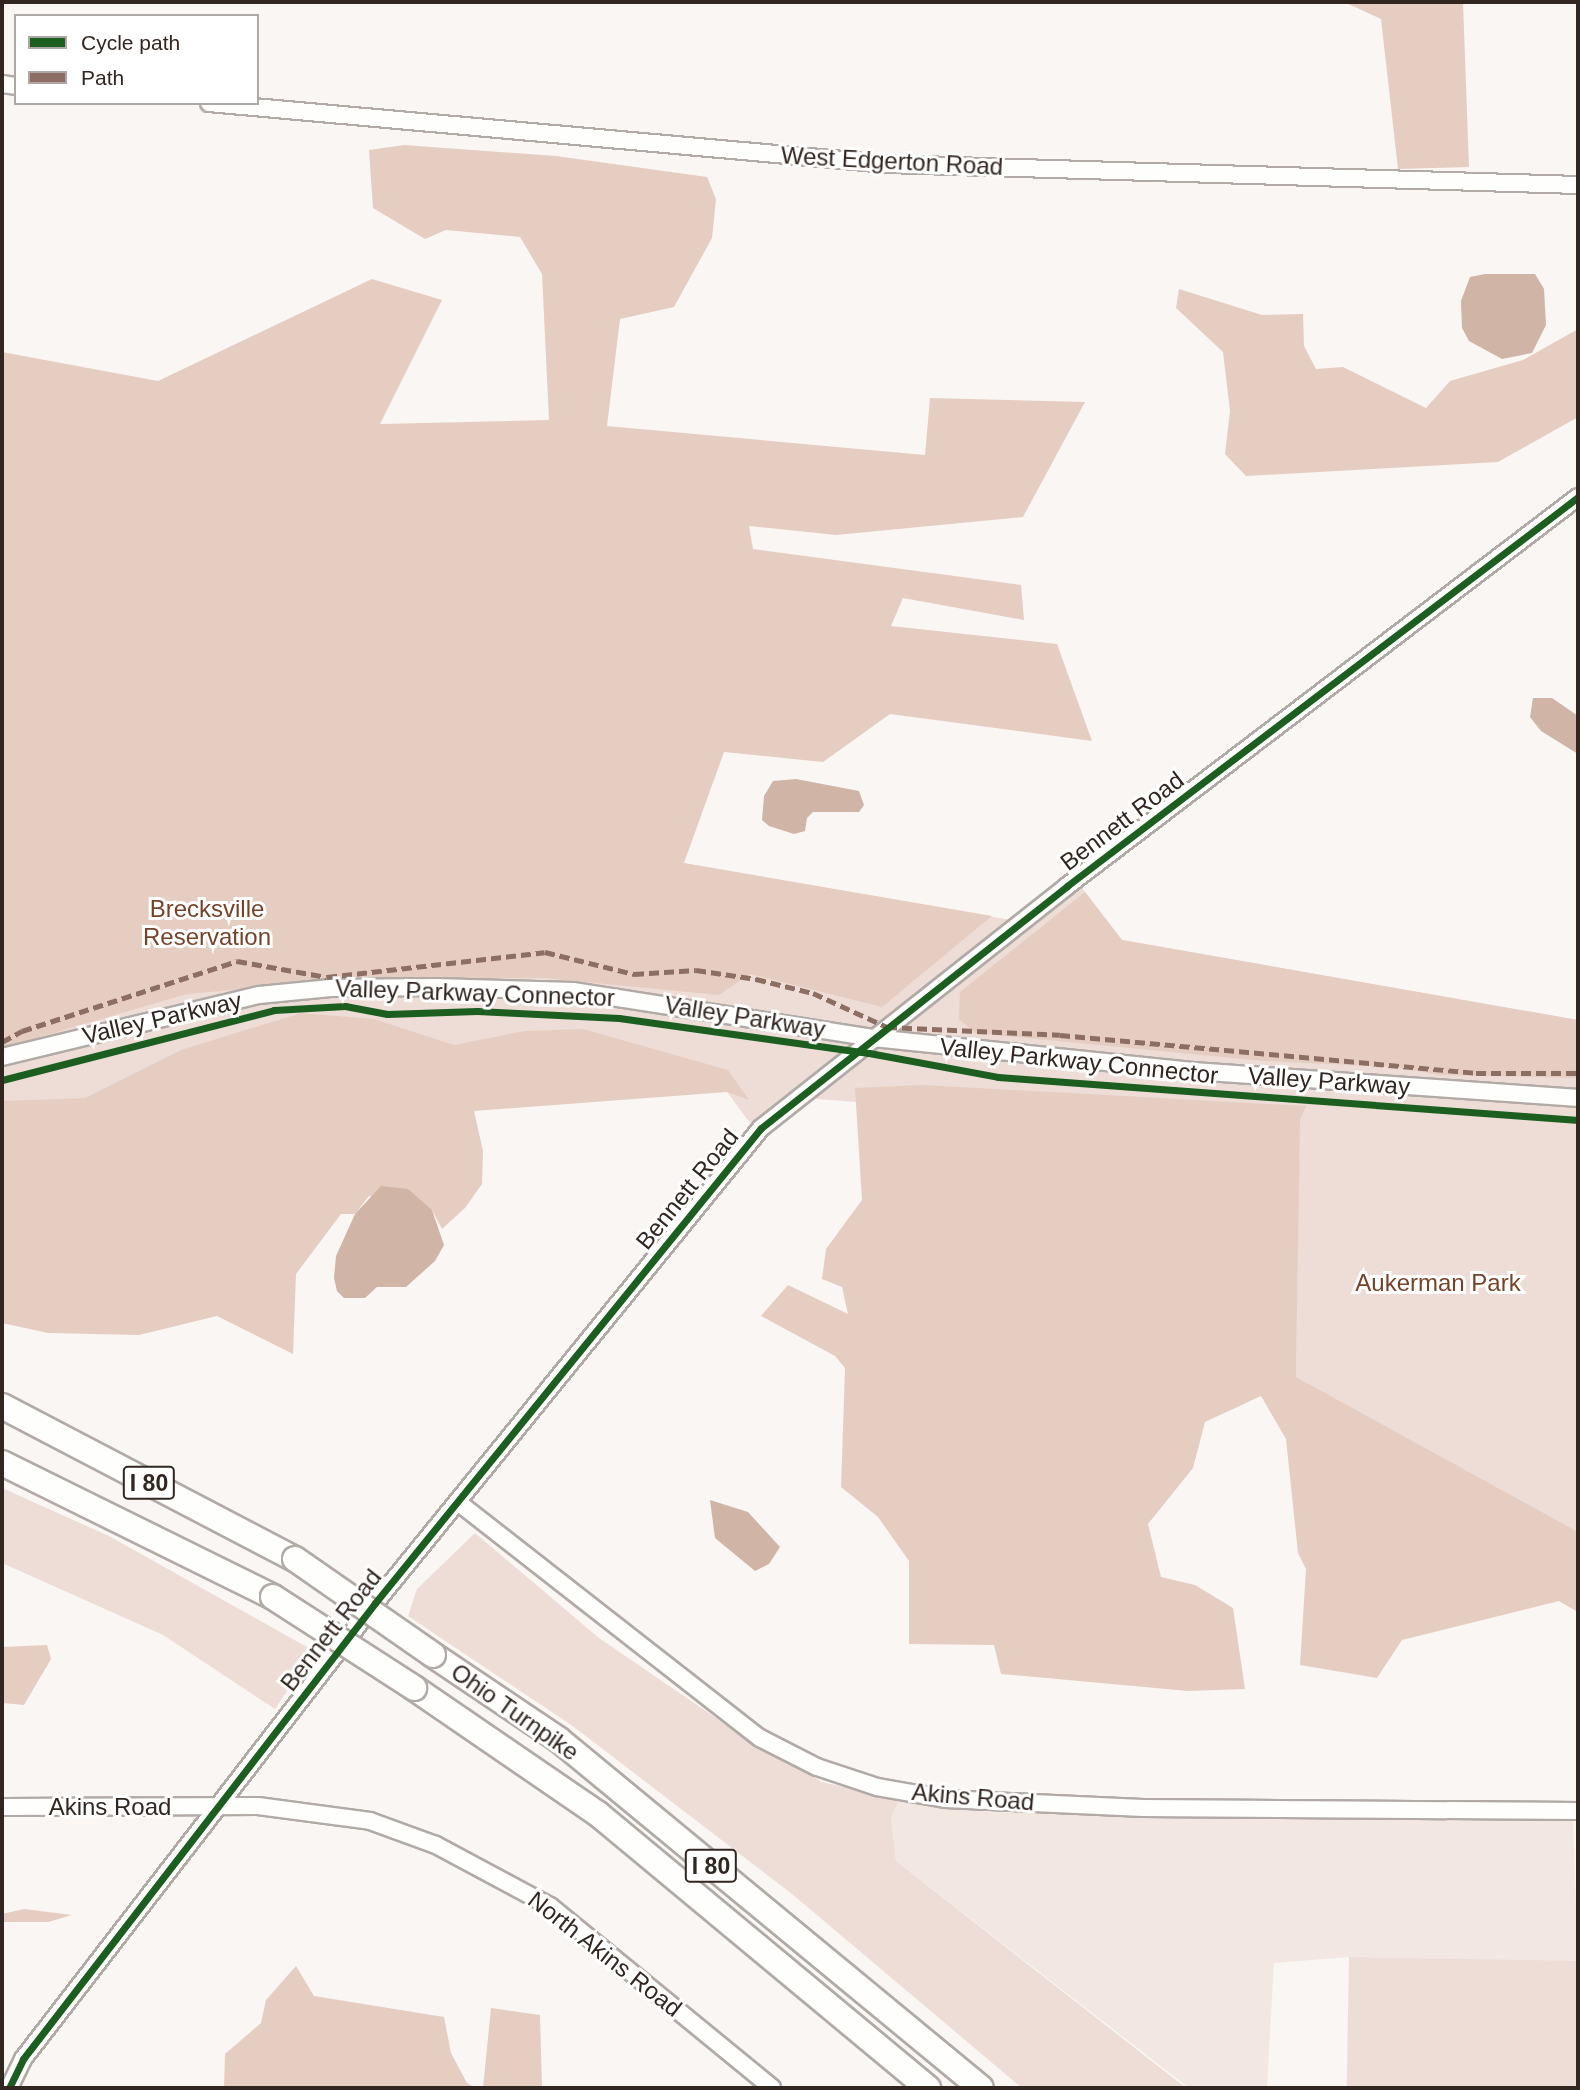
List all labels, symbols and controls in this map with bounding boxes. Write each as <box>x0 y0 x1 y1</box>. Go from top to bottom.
legend <box>14 14 259 105</box>
text: Cycle path <box>81 31 180 54</box>
text: Path <box>81 66 124 89</box>
street label: West Edgerton Road <box>780 141 1004 181</box>
street label: Bennett Road <box>1055 765 1189 877</box>
park label: Brecksville Reservation <box>143 895 271 951</box>
street label: Valley Parkway Connector <box>335 974 615 1012</box>
street label: Valley Parkway <box>80 986 244 1050</box>
street label: Valley Parkway <box>663 990 827 1044</box>
street label: Valley Parkway Connector <box>938 1032 1220 1090</box>
street label: Valley Parkway <box>1247 1061 1411 1101</box>
street label: Bennett Road <box>630 1123 744 1255</box>
park label: Aukerman Park <box>1355 1269 1521 1297</box>
road number: I 80 <box>123 1464 175 1502</box>
street label: Bennett Road <box>274 1563 388 1697</box>
street label: Ohio Turnpike <box>445 1657 585 1767</box>
street label: Akins Road <box>911 1777 1035 1817</box>
street label: Akins Road <box>49 1793 171 1821</box>
road number: I 80 <box>685 1846 737 1885</box>
street label: North Akins Road <box>522 1885 688 2023</box>

